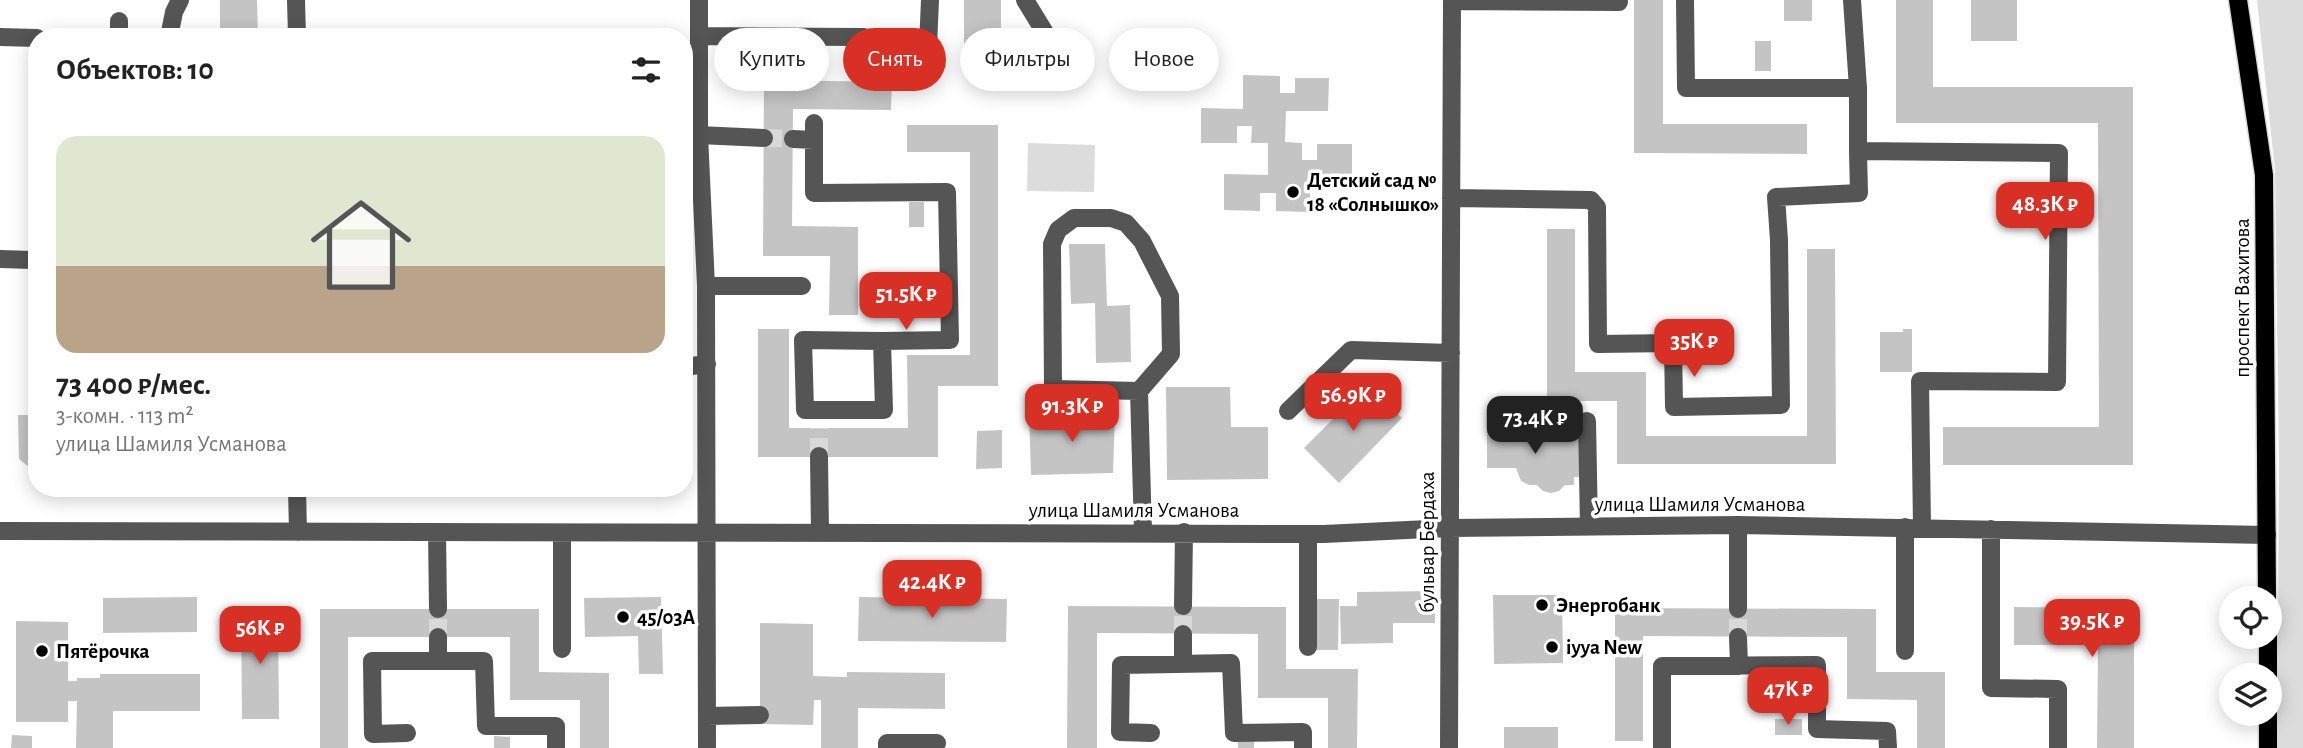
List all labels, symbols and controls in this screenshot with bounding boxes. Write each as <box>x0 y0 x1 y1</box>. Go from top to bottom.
chip: Купить <box>714 28 829 91</box>
chip: Снять <box>843 28 946 91</box>
chip: Фильтры <box>960 28 1095 91</box>
chip: Новое <box>1109 28 1219 91</box>
icon: filters <box>627 51 665 89</box>
text: Объектов: 10 <box>56 55 214 85</box>
place label: Детский сад № 18 «Солнышко» <box>1307 170 1439 215</box>
icon: home <box>298 182 424 308</box>
pin: 48.3K ₽ <box>1980 182 2110 242</box>
marker: Детский сад № 18 «Солнышко» <box>1285 184 1301 200</box>
text: 48.3K ₽ <box>2012 193 2078 216</box>
street label: проспект Вахитова <box>2232 218 2253 378</box>
pin: 51.5K ₽ <box>841 272 971 332</box>
text: 51.5K ₽ <box>875 283 937 306</box>
pin: 35K ₽ <box>1645 320 1743 379</box>
text: 35K ₽ <box>1670 330 1718 353</box>
text: 73 400 ₽/мес. <box>56 370 211 400</box>
pin: 56.9K ₽ <box>1288 374 1418 433</box>
pin: 91.3K ₽ <box>1007 384 1137 444</box>
text: 56.9K ₽ <box>1320 384 1386 407</box>
text: 91.3K ₽ <box>1041 395 1103 418</box>
pin: 73.4K ₽ <box>1470 396 1600 456</box>
text: 3-комн. · 113 m² <box>56 405 194 428</box>
text: 73.4K ₽ <box>1503 407 1567 430</box>
text: улица Шамиля Усманова <box>56 433 287 456</box>
street label: бульвар Бердаха <box>1417 471 1438 613</box>
street label: улица Шамиля Усманова <box>1594 494 1806 515</box>
street label: улица Шамиля Усманова <box>1028 500 1240 521</box>
pin: 42.4K ₽ <box>867 560 997 620</box>
text: 42.4K ₽ <box>899 571 965 594</box>
map controls <box>2219 586 2282 726</box>
button: locate <box>2219 586 2282 649</box>
place label: Энергобанк <box>1556 595 1661 616</box>
marker: Энергобанк <box>1534 597 1550 613</box>
pin: 39.5K ₽ <box>2027 600 2157 659</box>
pin: 56K ₽ <box>211 606 309 666</box>
place label: 45/03А <box>637 607 696 628</box>
marker: 45/03А <box>615 609 631 625</box>
text: 39.5K ₽ <box>2060 610 2124 633</box>
text: 56K ₽ <box>236 617 284 640</box>
place label: iyya New <box>1566 637 1642 658</box>
marker: iyya New <box>1544 639 1560 655</box>
place label: Пятёрочка <box>56 641 150 662</box>
marker: Пятёрочка <box>34 643 50 659</box>
button: layers <box>2219 663 2282 726</box>
pin: 47K ₽ <box>1739 668 1837 727</box>
text: 47K ₽ <box>1763 678 1813 701</box>

